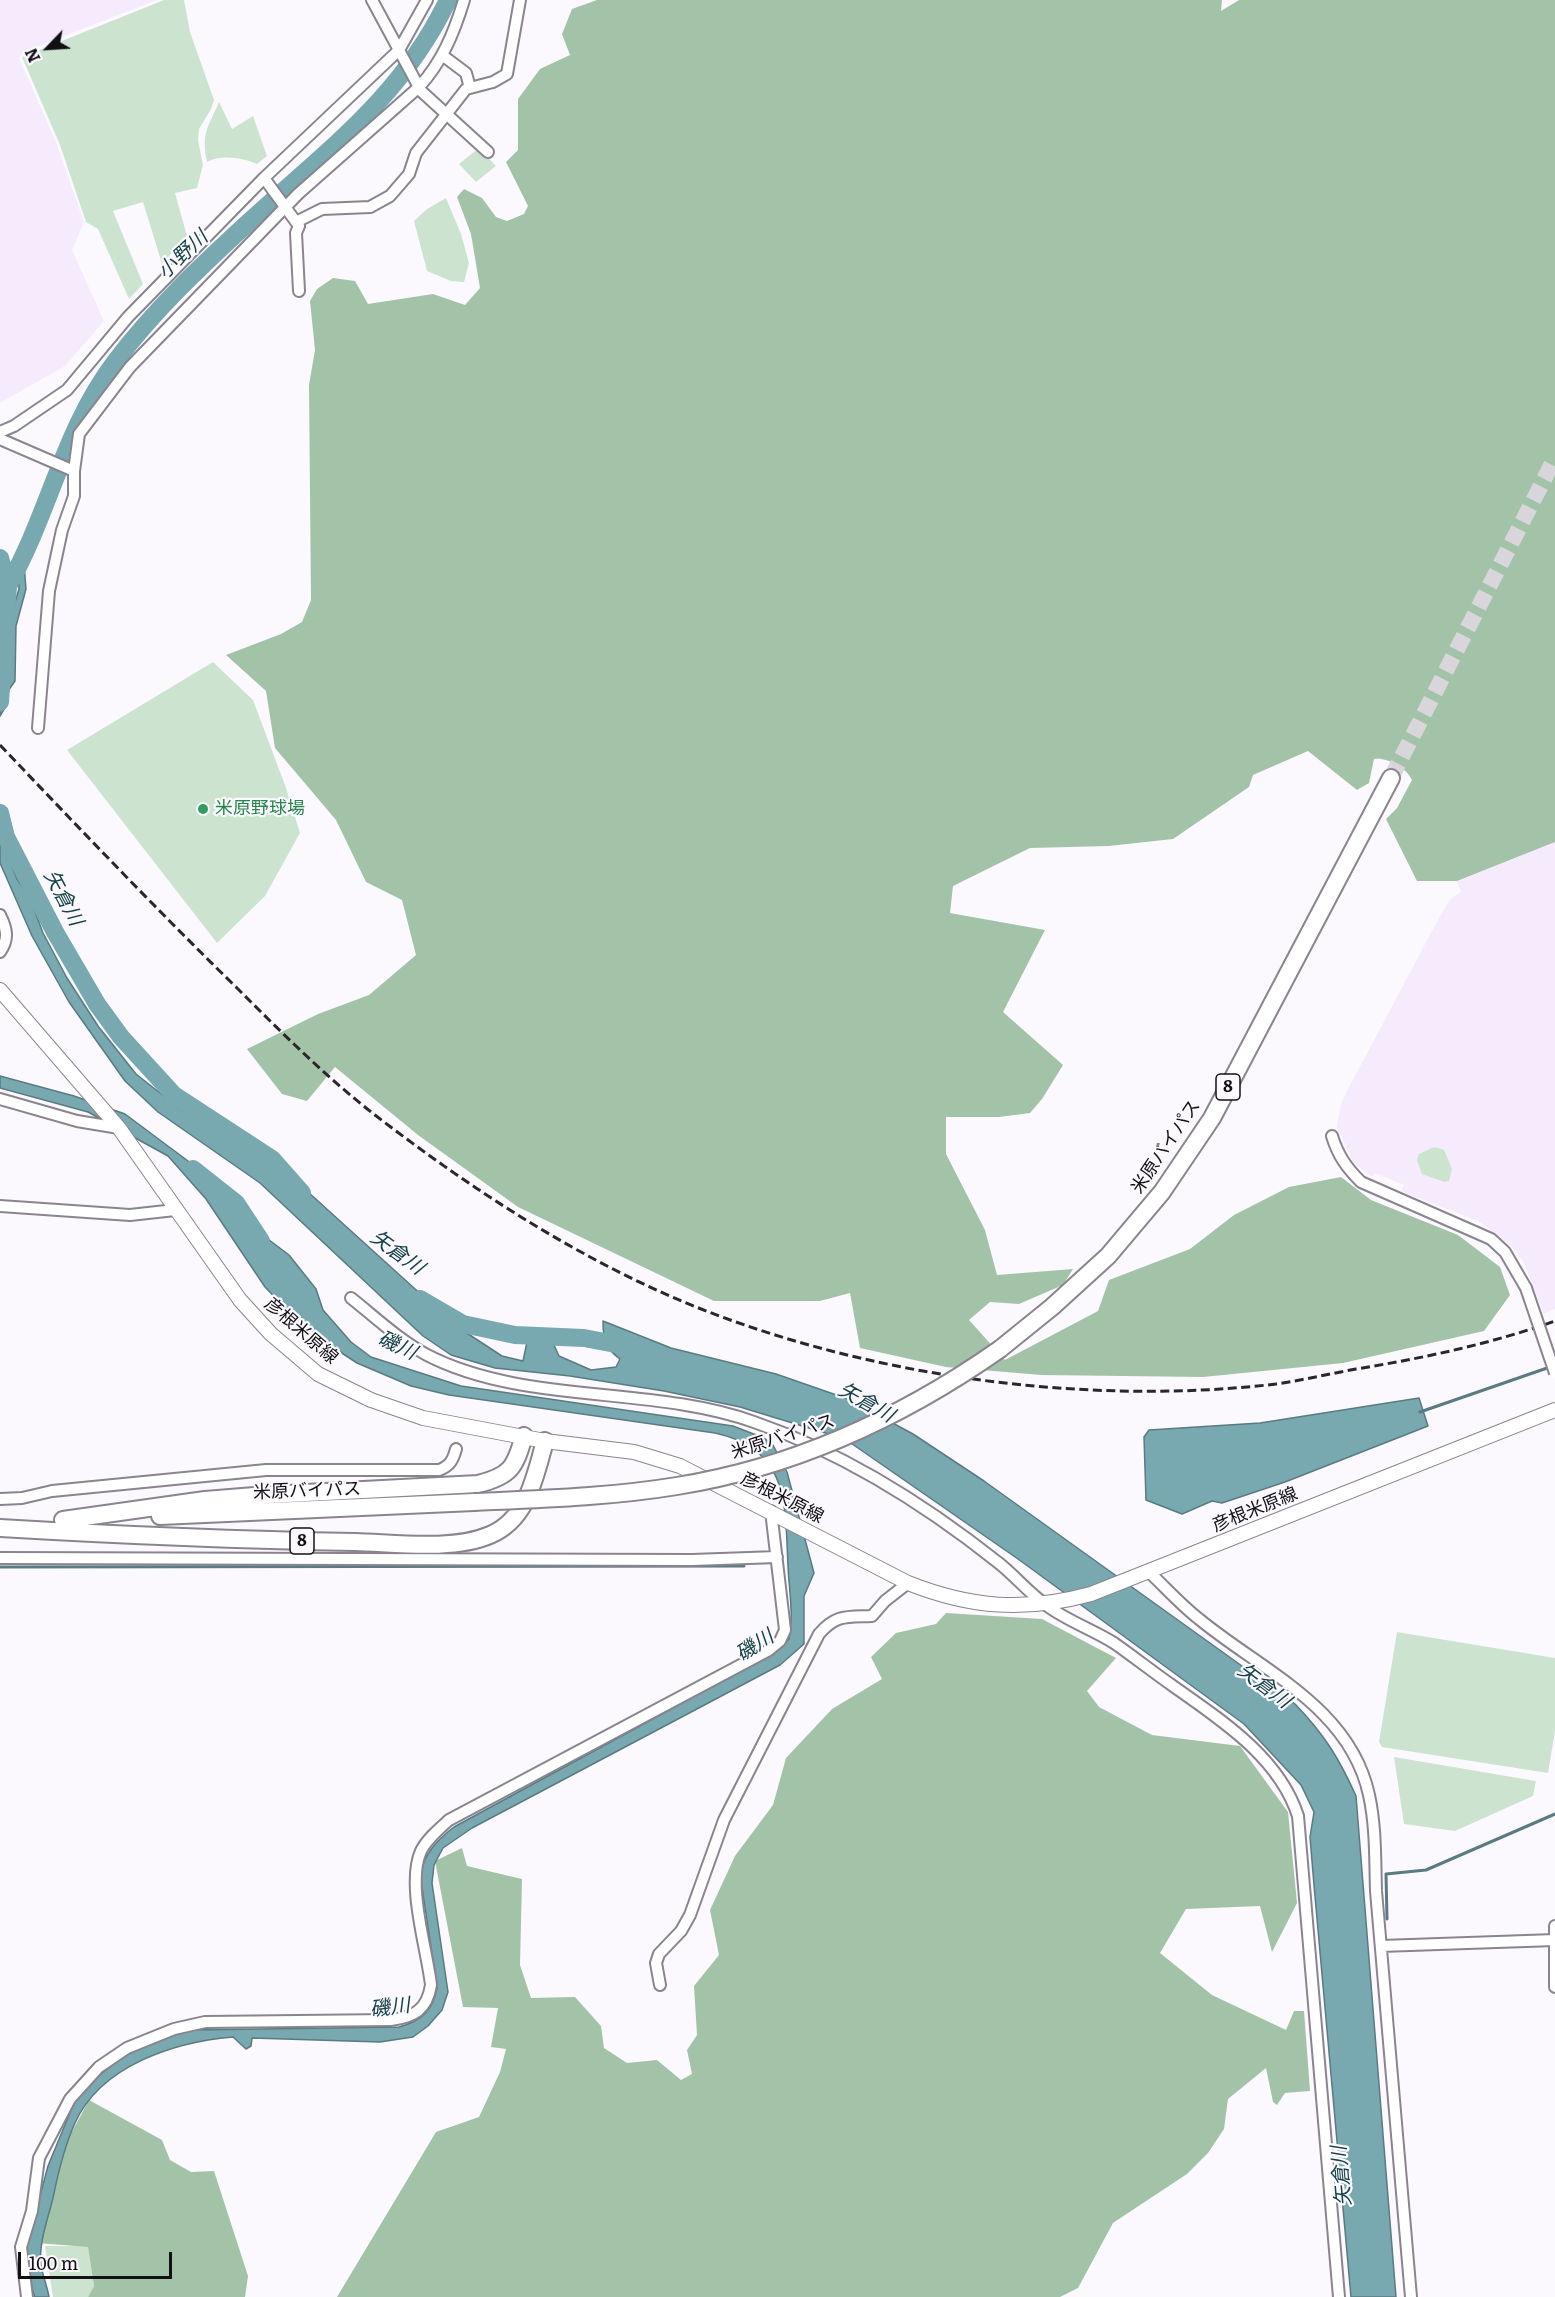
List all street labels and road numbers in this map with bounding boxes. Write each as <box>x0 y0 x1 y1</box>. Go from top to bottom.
road number: 8 <box>1216 1074 1240 1100</box>
street label: 米原バイパス <box>1127 1096 1205 1198</box>
street label: 彦根米原線 <box>260 1293 342 1369</box>
street label: 米原バイパス <box>728 1410 838 1464</box>
street label: 彦根米原線 <box>737 1468 827 1528</box>
street label: 米原バイパス <box>253 1478 361 1504</box>
street label: 彦根米原線 <box>1209 1483 1301 1537</box>
road number: 8 <box>290 1528 314 1554</box>

